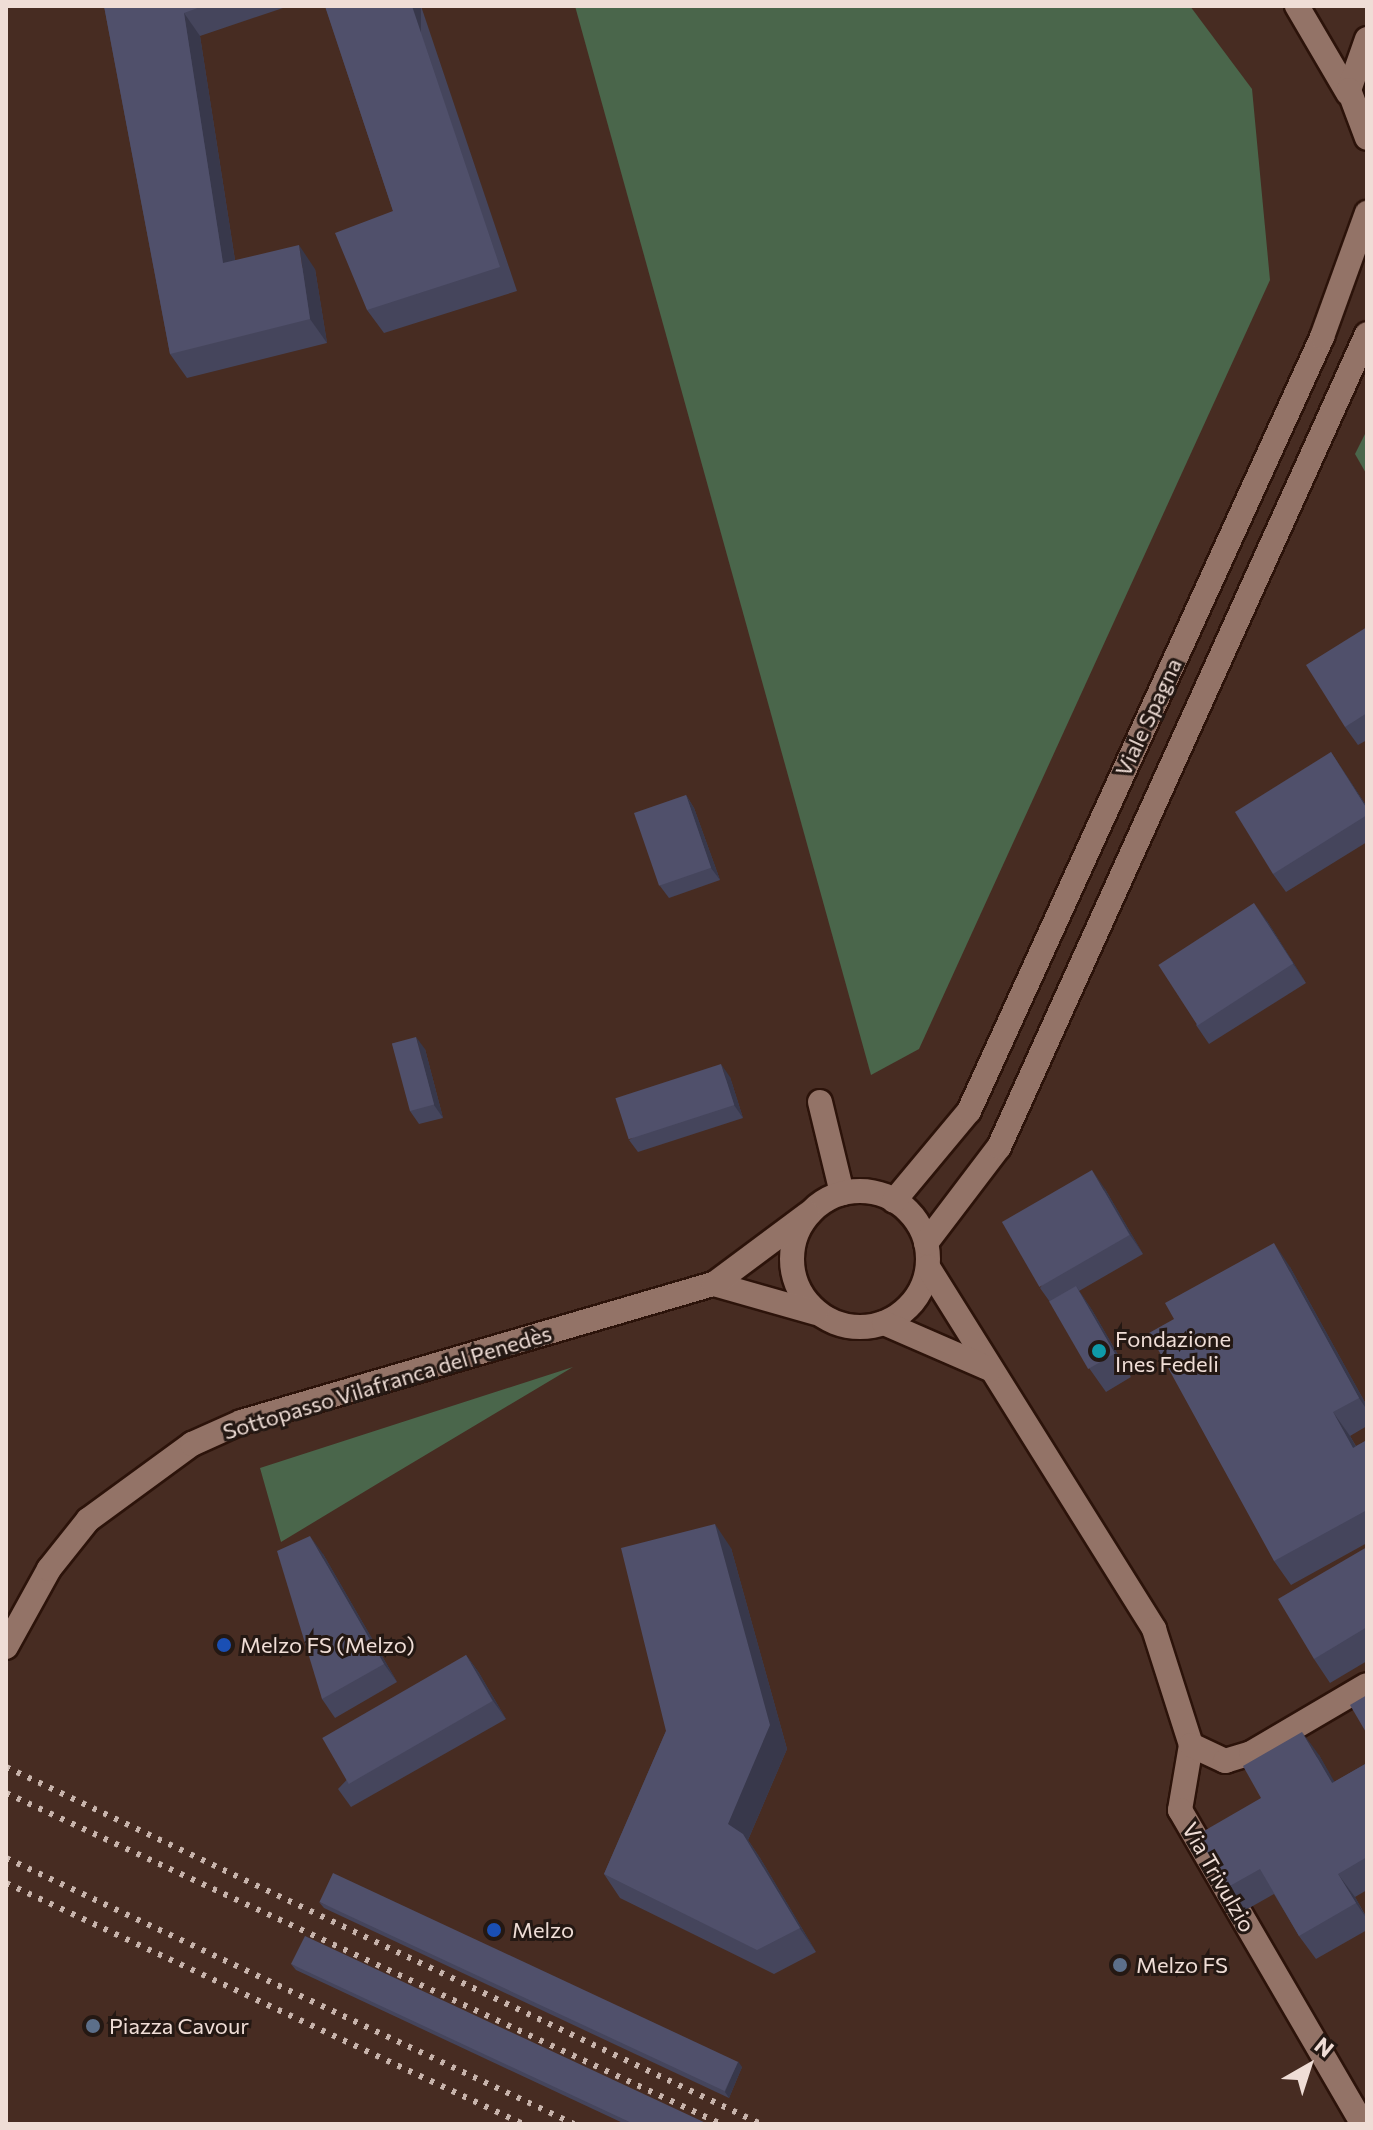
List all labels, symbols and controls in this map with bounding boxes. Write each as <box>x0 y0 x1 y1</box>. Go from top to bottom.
street label: Viale Spagna <box>1109 654 1187 780</box>
street label: Sottopasso Vilafranca del Penedès <box>219 1319 555 1445</box>
place label: Fondazione Ines Fedeli <box>1115 1325 1231 1376</box>
marker: Fondazione Ines Fedeli <box>1090 1342 1108 1360</box>
place label: Melzo FS (Melzo) <box>240 1632 415 1658</box>
marker: Melzo FS (Melzo) <box>215 1636 233 1654</box>
street label: Via Trivulzio <box>1177 1818 1261 1936</box>
place label: Melzo <box>512 1917 574 1943</box>
marker: Melzo <box>483 1919 505 1941</box>
place label: Melzo FS <box>1136 1952 1228 1978</box>
marker: Melzo FS <box>1111 1956 1129 1974</box>
place label: Piazza Cavour <box>109 2013 249 2039</box>
marker: Piazza Cavour <box>84 2017 102 2035</box>
north arrow <box>1269 2026 1349 2106</box>
text: N <box>1310 2031 1339 2063</box>

